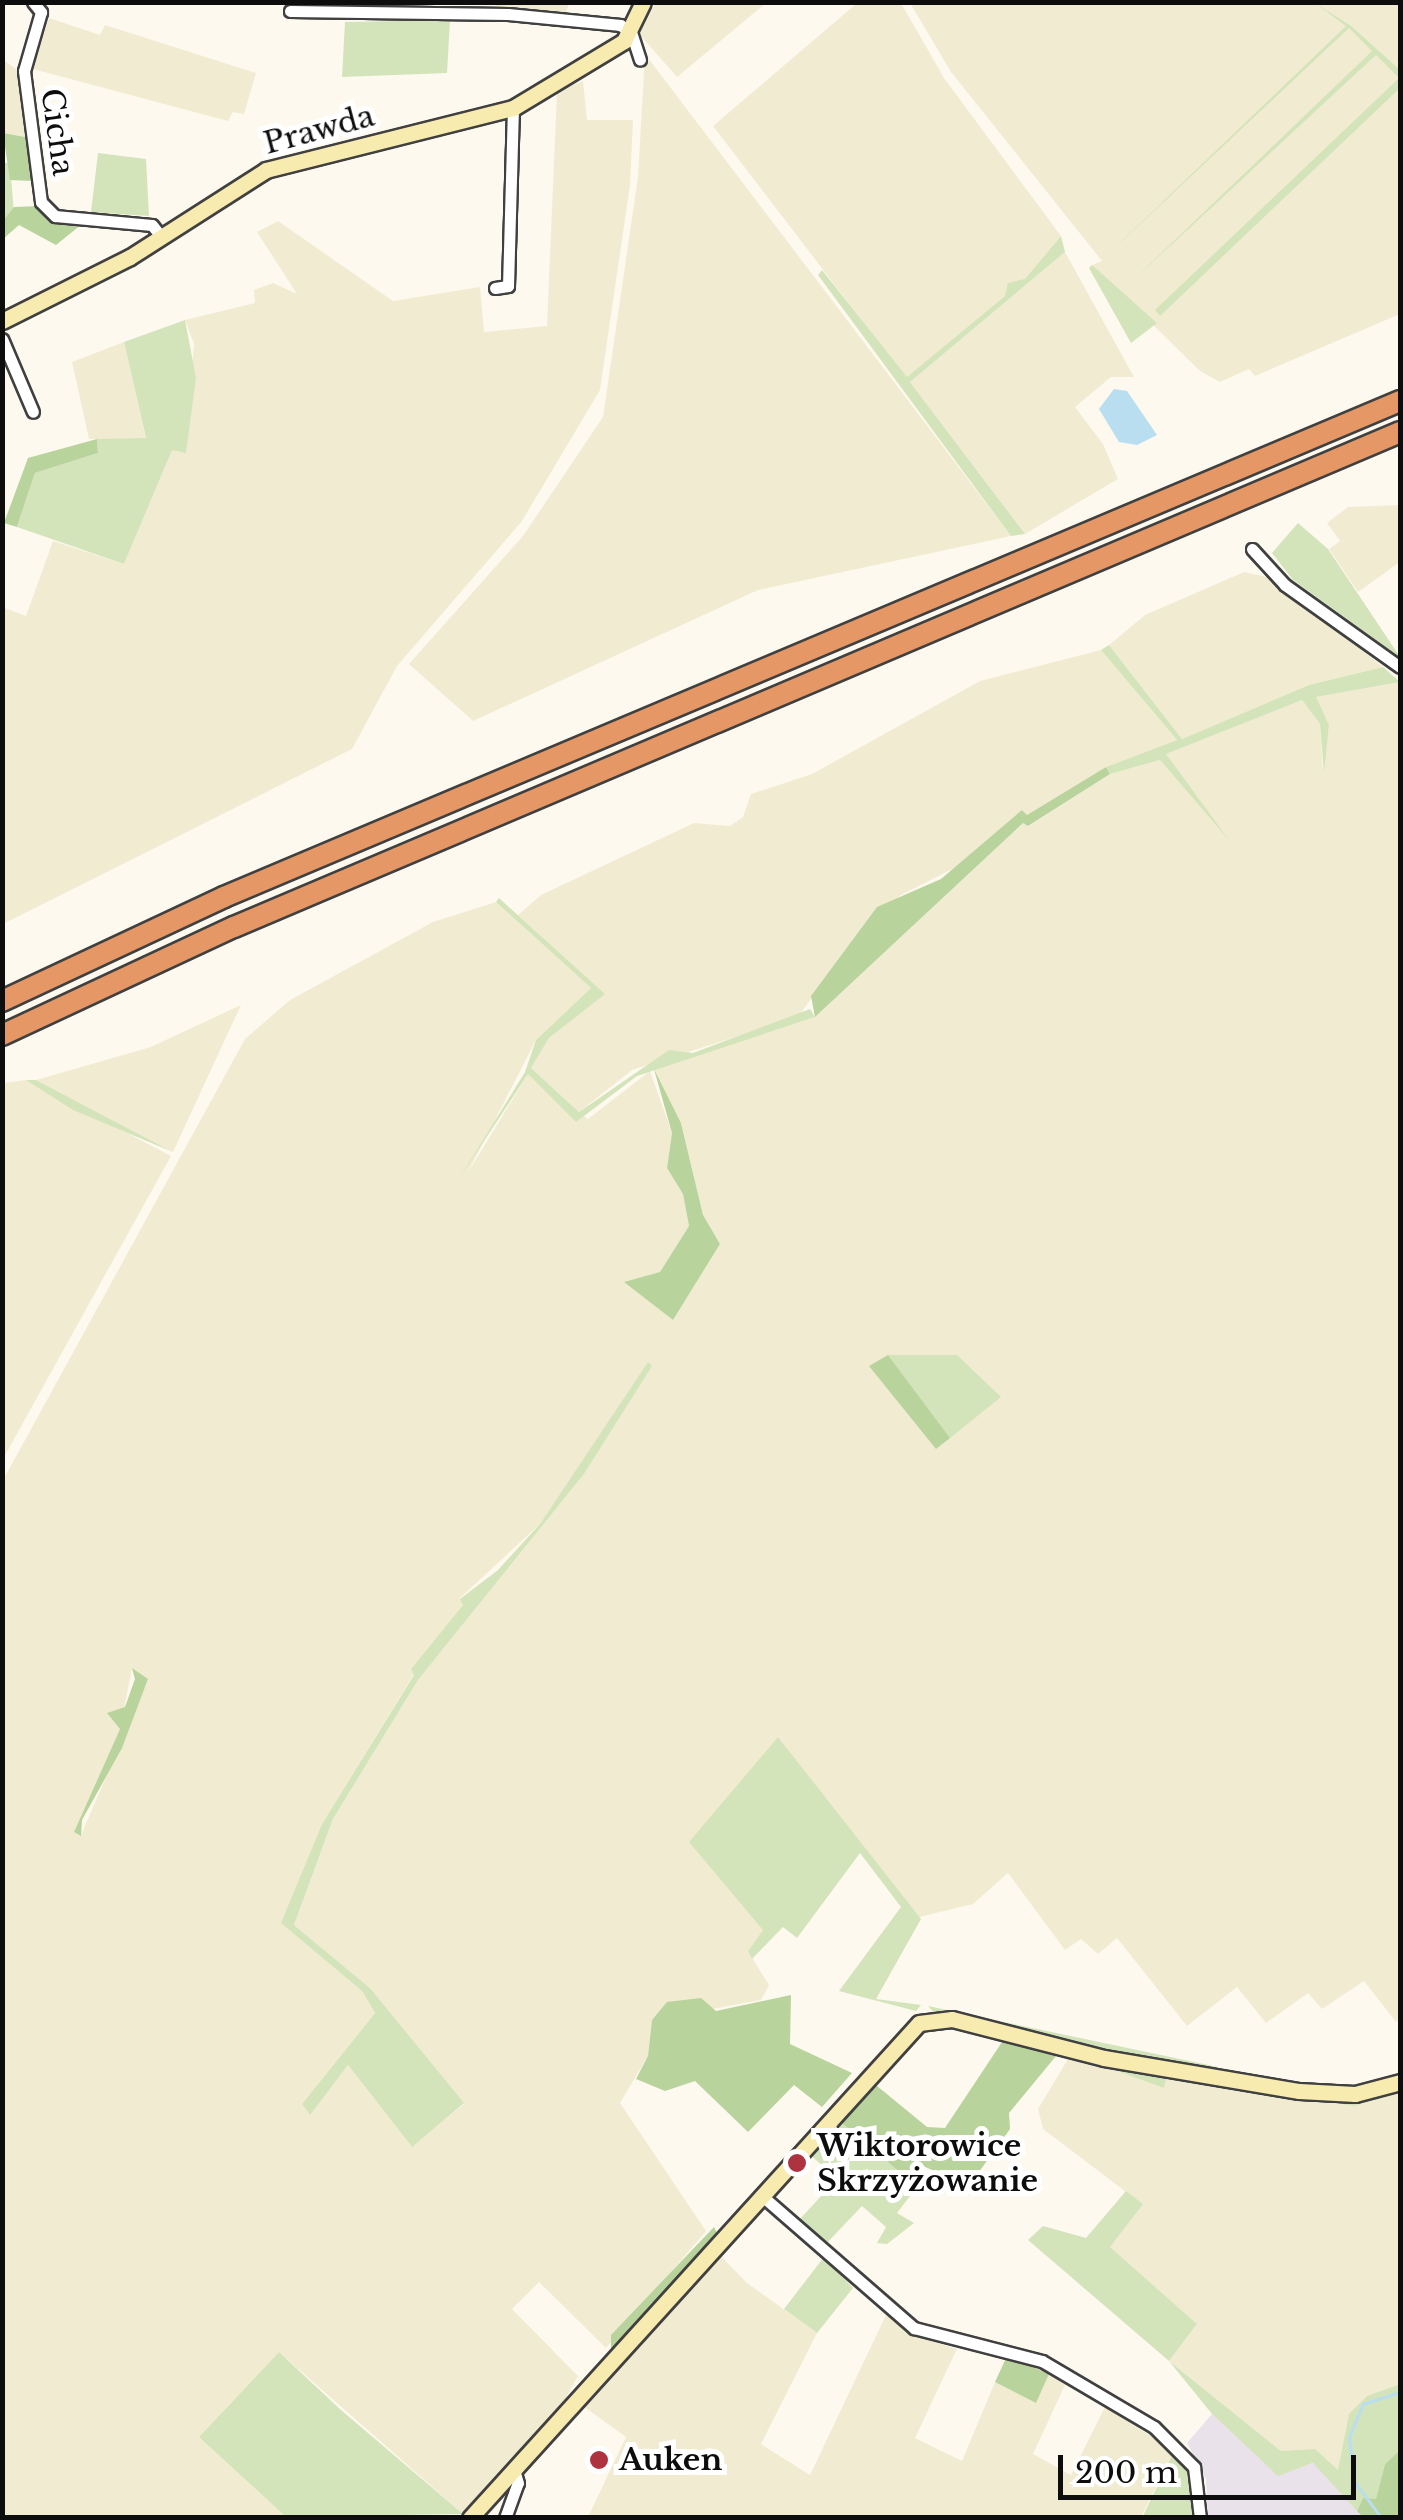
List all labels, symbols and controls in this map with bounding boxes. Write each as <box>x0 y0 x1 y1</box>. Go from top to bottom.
street label: Cicha <box>33 86 81 178</box>
street label: Prawda <box>260 98 378 162</box>
place label: Wiktorowice Skrzyżowanie <box>817 2128 1038 2198</box>
marker: Wiktorowice Skrzyżowanie <box>786 2152 808 2174</box>
scale bar <box>1063 2435 1360 2497</box>
place label: Auken <box>619 2442 722 2478</box>
marker: Auken <box>588 2449 610 2471</box>
text: 200 m <box>1075 2454 1177 2491</box>

